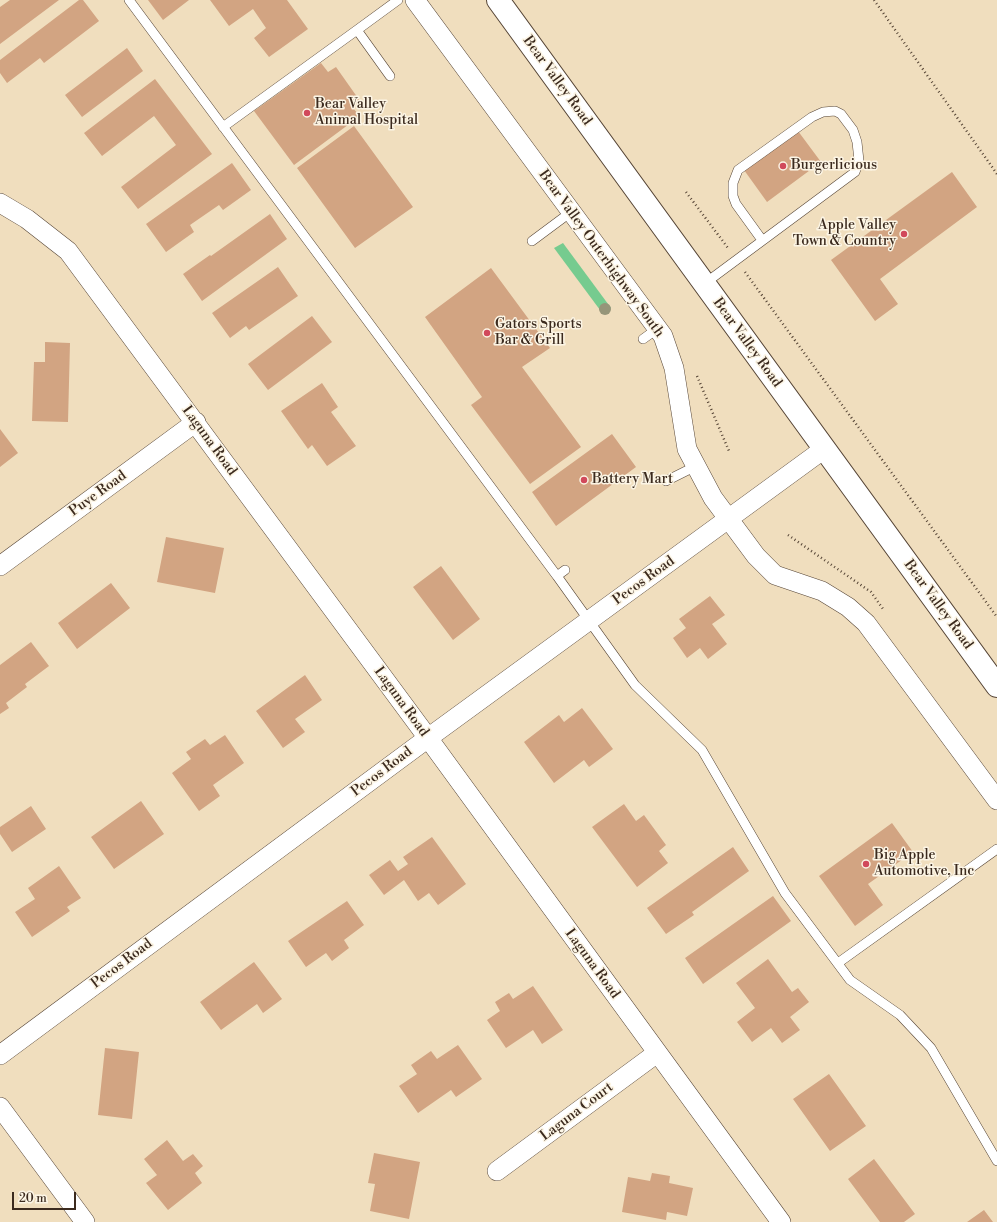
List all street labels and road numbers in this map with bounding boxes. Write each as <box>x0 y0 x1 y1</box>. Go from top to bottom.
street label: Bear Valley Road <box>519 33 595 129</box>
street label: Bear Valley Outerhighway South <box>535 167 667 341</box>
street label: Bear Valley Road <box>709 295 785 391</box>
street label: Laguna Road <box>178 403 240 479</box>
street label: Puye Road <box>66 468 130 520</box>
street label: Pecos Road <box>610 553 678 609</box>
street label: Bear Valley Road <box>900 557 976 653</box>
street label: Laguna Road <box>370 664 432 740</box>
street label: Pecos Road <box>348 744 416 800</box>
street label: Laguna Road <box>561 926 623 1002</box>
street label: Pecos Road <box>88 936 156 992</box>
street label: Laguna Court <box>537 1079 617 1145</box>

